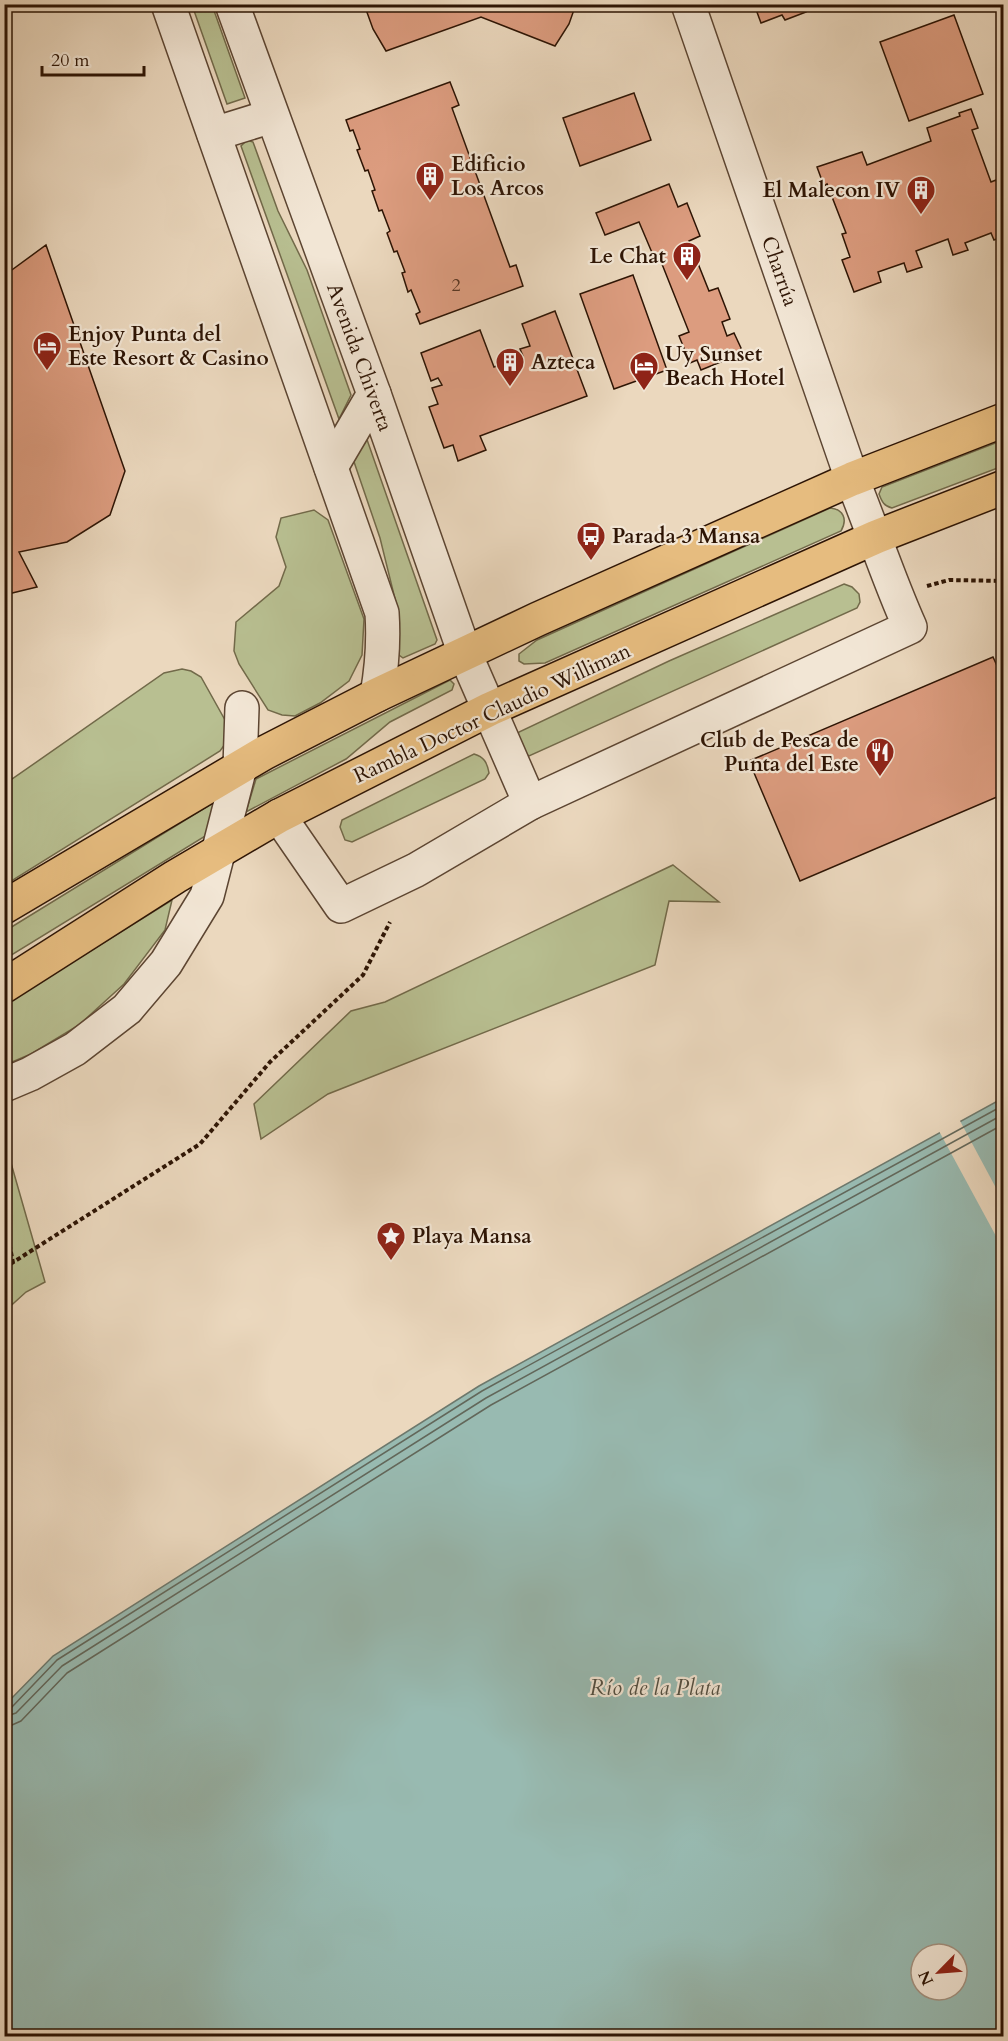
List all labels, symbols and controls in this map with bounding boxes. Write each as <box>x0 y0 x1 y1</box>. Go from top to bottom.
scale bar <box>42 39 144 77</box>
text: 20 m <box>51 48 90 73</box>
place label: Edificio Los Arcos <box>451 150 544 203</box>
building icon: Edificio Los Arcos <box>414 160 446 202</box>
building icon: El Malecon IV <box>905 174 937 216</box>
place label: El Malecon IV <box>762 176 901 205</box>
street label: Charrúa <box>754 232 805 310</box>
building icon: Le Chat <box>671 240 703 282</box>
place label: Le Chat <box>590 242 667 271</box>
house number: 2 <box>451 273 461 298</box>
street label: Avenida Chiverta <box>319 279 400 435</box>
place label: Enjoy Punta del Este Resort & Casino <box>68 320 269 373</box>
hotel icon: Enjoy Punta del Este Resort & Casino <box>31 330 63 372</box>
place label: Uy Sunset Beach Hotel <box>665 340 785 393</box>
building icon: Azteca <box>494 346 526 388</box>
place label: Azteca <box>531 348 596 377</box>
hotel icon: Uy Sunset Beach Hotel <box>628 350 660 392</box>
bus stop icon: Parada 3 Mansa <box>575 520 607 562</box>
place label: Parada 3 Mansa <box>612 522 761 551</box>
street label: Rambla Doctor Claudio Williman <box>349 636 635 791</box>
place label: Club de Pesca de Punta del Este <box>700 726 859 779</box>
restaurant icon: Club de Pesca de Punta del Este <box>864 736 896 778</box>
place icon: Playa Mansa <box>375 1220 407 1262</box>
place label: Playa Mansa <box>412 1222 532 1251</box>
water label: Río de la Plata <box>590 1673 721 1703</box>
north arrow <box>909 1942 969 2002</box>
text: N <box>913 1967 939 1989</box>

